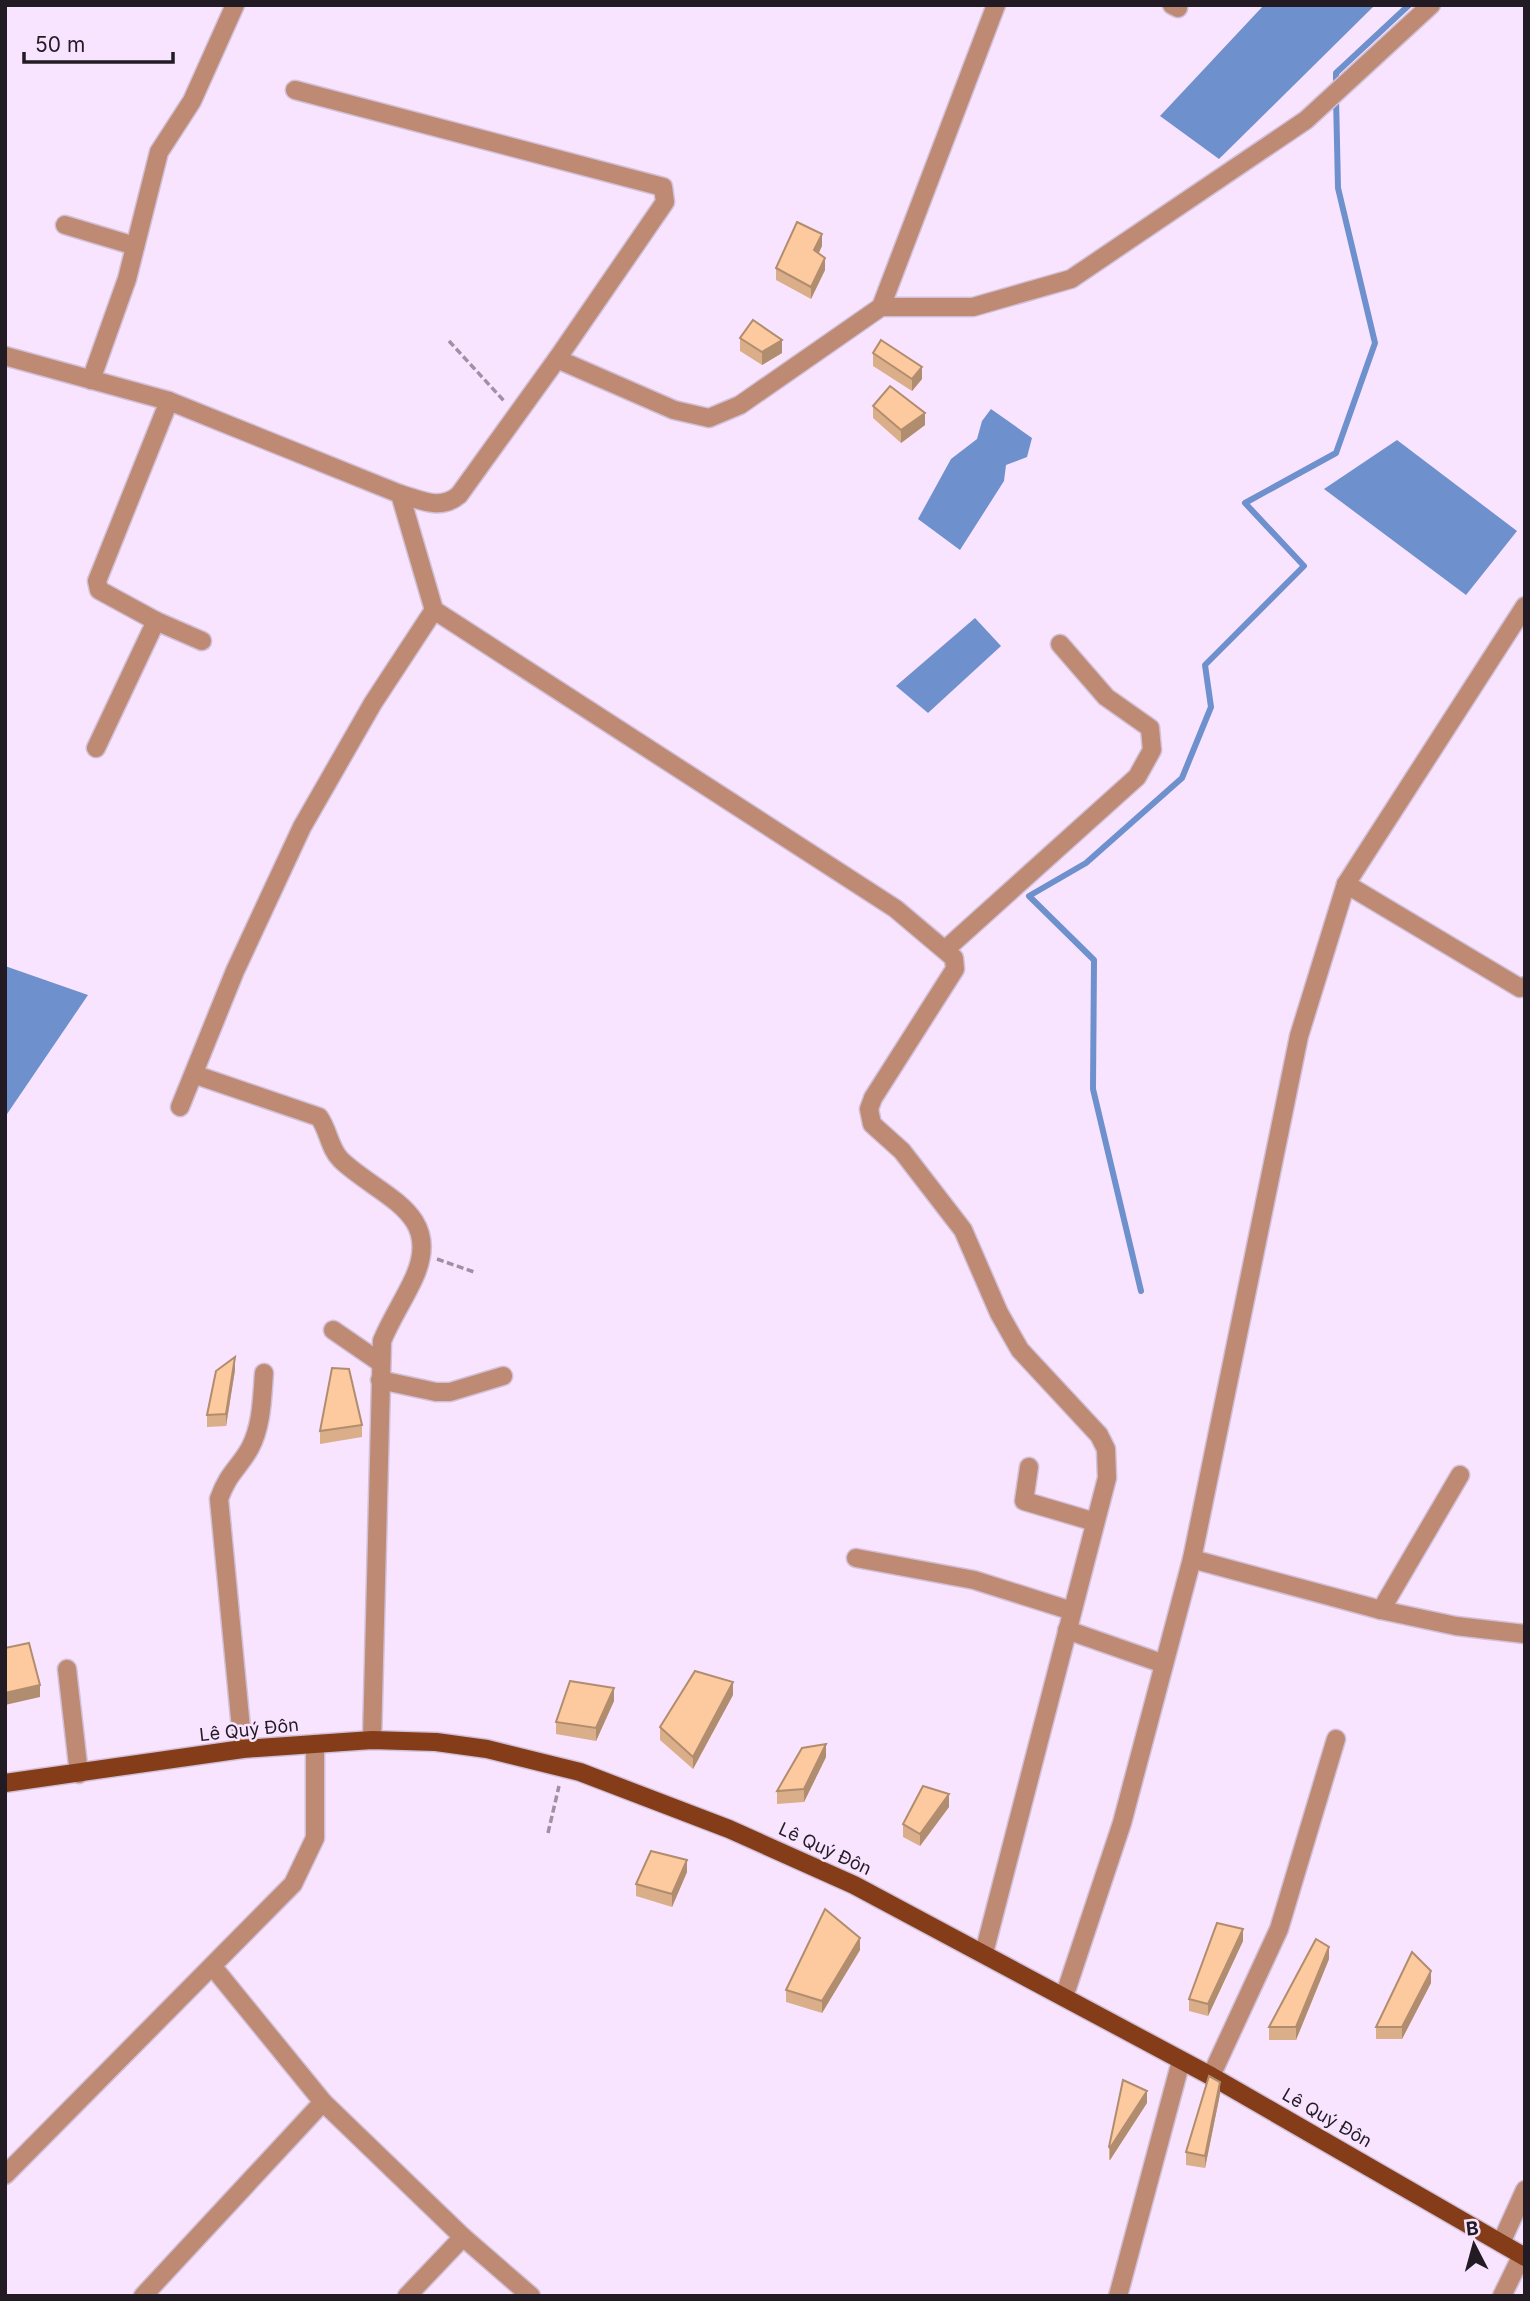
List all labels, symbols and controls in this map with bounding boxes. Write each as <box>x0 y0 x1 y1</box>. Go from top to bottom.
scale bar <box>24 21 173 65</box>
text: 50 m <box>35 32 85 57</box>
street label: Lê Quý Đôn <box>198 1714 300 1745</box>
street label: Lê Quý Đôn <box>776 1818 875 1879</box>
street label: Lê Quý Đôn <box>1279 2084 1376 2152</box>
north arrow <box>1439 2210 1509 2280</box>
text: B <box>1465 2216 1480 2241</box>

